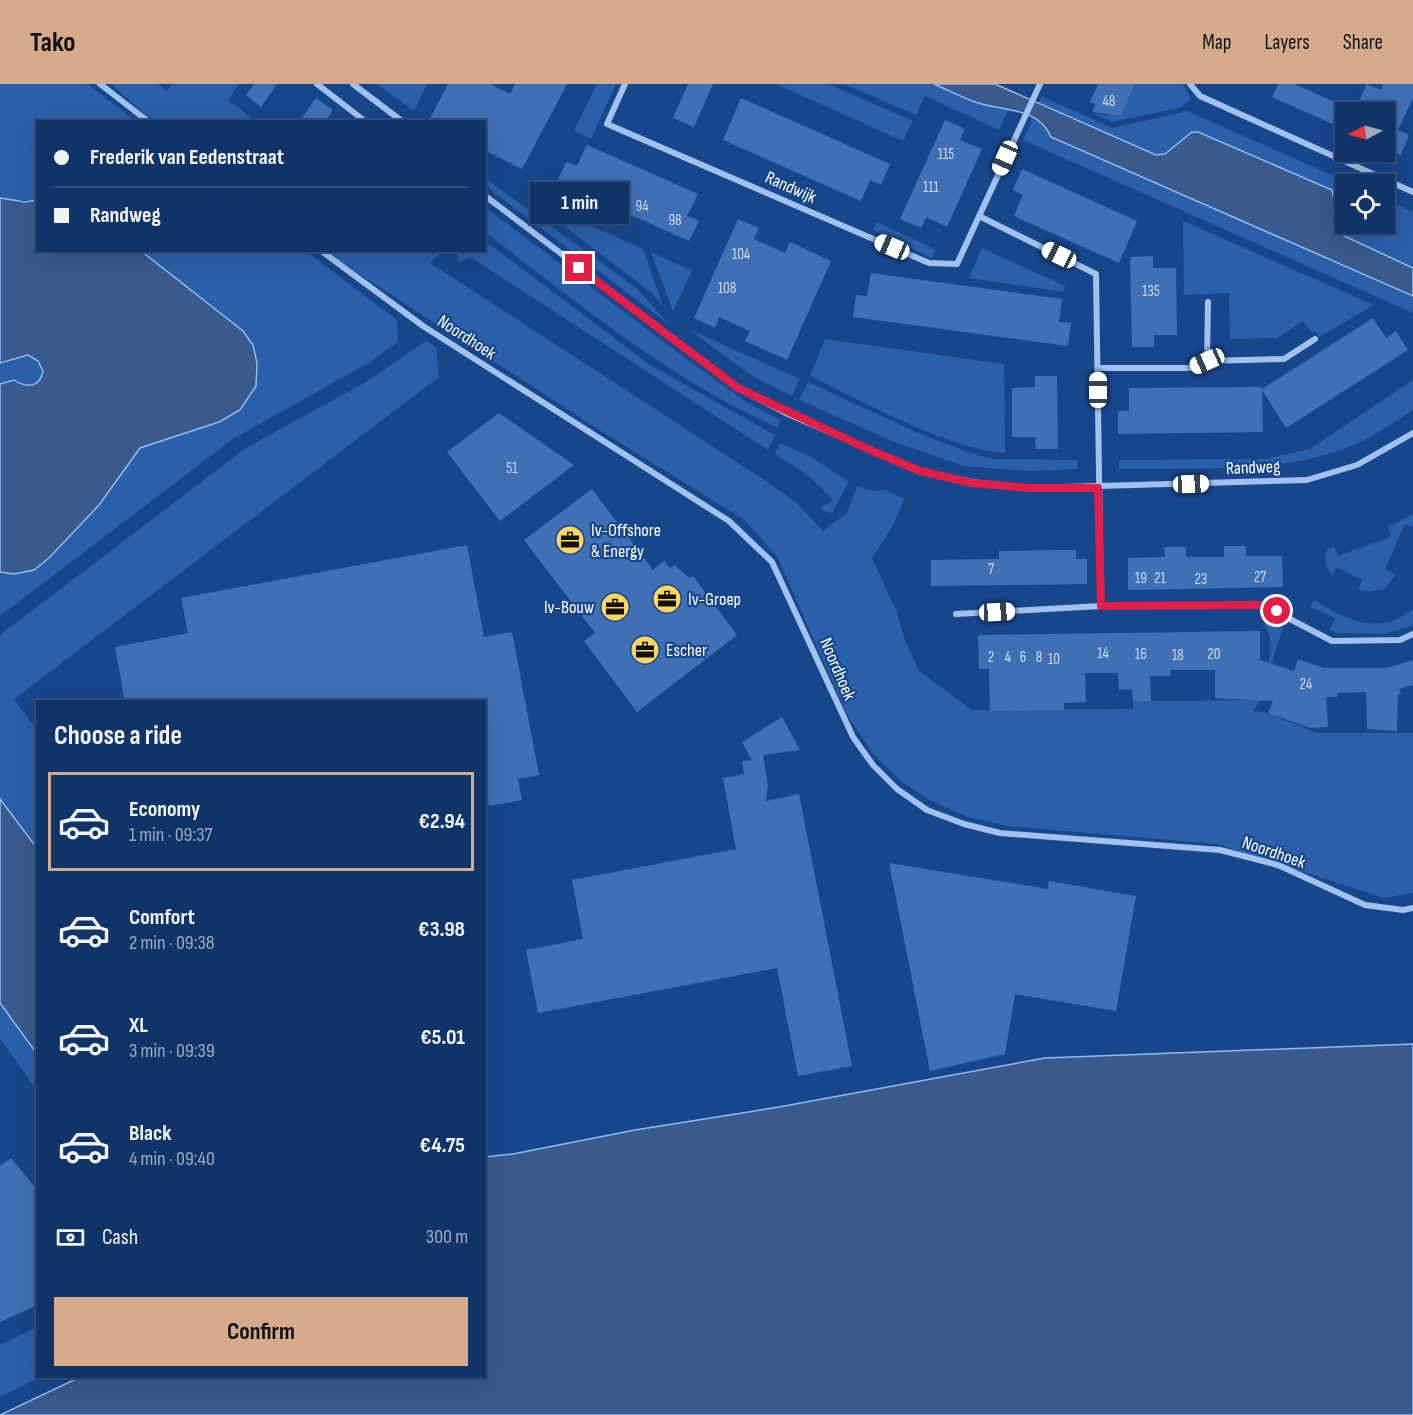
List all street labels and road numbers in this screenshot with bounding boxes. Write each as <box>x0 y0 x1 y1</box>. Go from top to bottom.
street label: Randwijk <box>762 167 820 208</box>
street label: Noordhoek <box>433 311 500 364</box>
street label: Randweg <box>1225 456 1281 479</box>
street label: Noordhoek <box>815 635 860 704</box>
street label: Noordhoek <box>1239 832 1308 873</box>

